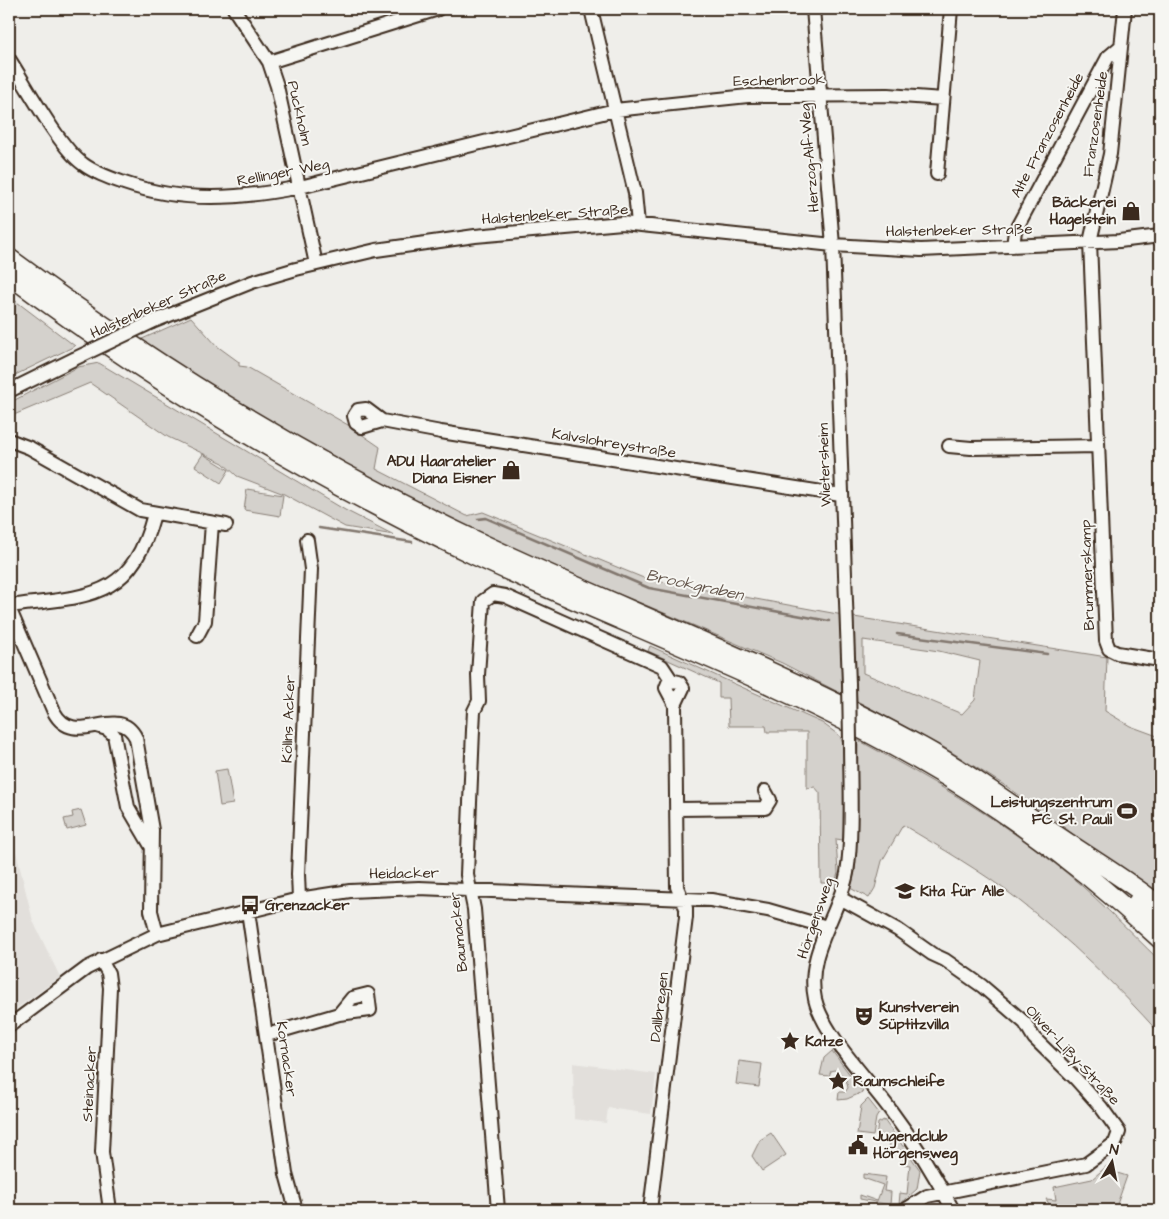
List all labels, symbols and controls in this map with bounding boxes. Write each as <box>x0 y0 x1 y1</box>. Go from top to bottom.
street label: Eschenbrook <box>733 69 825 92</box>
street label: Alte Franzosenheide <box>1006 69 1089 201</box>
street label: Franzosenheide <box>1078 70 1113 178</box>
street label: Puckholm <box>282 79 317 148</box>
street label: Herzog-Alf-Weg <box>794 102 826 213</box>
street label: Rellinger Weg <box>235 153 331 193</box>
place label: Bäckerei Hagelstein <box>1050 192 1117 232</box>
street label: Halstenbeker Straße <box>481 199 629 230</box>
shop icon: Bäckerei Hagelstein <box>1120 200 1142 222</box>
street label: Halstenbeker Straße <box>885 219 1033 242</box>
street label: Halstenbeker Straße <box>87 265 230 344</box>
street label: Wietersheim <box>813 422 836 507</box>
street label: Kalvslohreystraße <box>550 423 678 465</box>
place label: ADU Haaratelier Diana Eisner <box>387 451 497 489</box>
shop icon: ADU Haaratelier Diana Eisner <box>500 459 522 481</box>
street label: Brummerskamp <box>1075 519 1100 631</box>
water label: Brookgraben <box>644 564 747 607</box>
street label: Köllns Acker <box>276 675 301 763</box>
place label: Leistungszentrum FC St. Pauli <box>991 792 1113 830</box>
sports icon: Leistungszentrum FC St. Pauli <box>1116 800 1138 822</box>
street label: Heidacker <box>369 862 439 885</box>
street label: Hörgensweg <box>792 874 840 962</box>
school or university icon: Kita für Alle <box>894 880 916 902</box>
place label: Kita für Alle <box>920 881 1004 902</box>
street label: Baumacker <box>444 891 473 973</box>
bus stop icon: Grenzacker <box>239 894 261 916</box>
place label: Grenzacker <box>265 895 350 916</box>
street label: Dallbregen <box>645 970 675 1043</box>
place label: Kunstverein Süptitzvilla <box>878 997 959 1035</box>
street label: Oliver-Lißy-Straße <box>1020 1001 1125 1111</box>
theatre icon: Kunstverein Süptitzvilla <box>853 1005 875 1027</box>
street label: Kornacker <box>271 1020 302 1098</box>
place icon: Katze <box>779 1030 801 1052</box>
place label: Katze <box>805 1031 843 1052</box>
street label: Steinacker <box>77 1045 102 1123</box>
place icon: Raumschleife <box>827 1070 849 1092</box>
place label: Raumschleife <box>853 1071 945 1092</box>
place label: Jugendclub Hörgensweg <box>872 1126 958 1166</box>
public building icon: Jugendclub Hörgensweg <box>847 1134 869 1156</box>
north arrow <box>1086 1136 1136 1186</box>
text: N <box>1108 1140 1120 1161</box>

